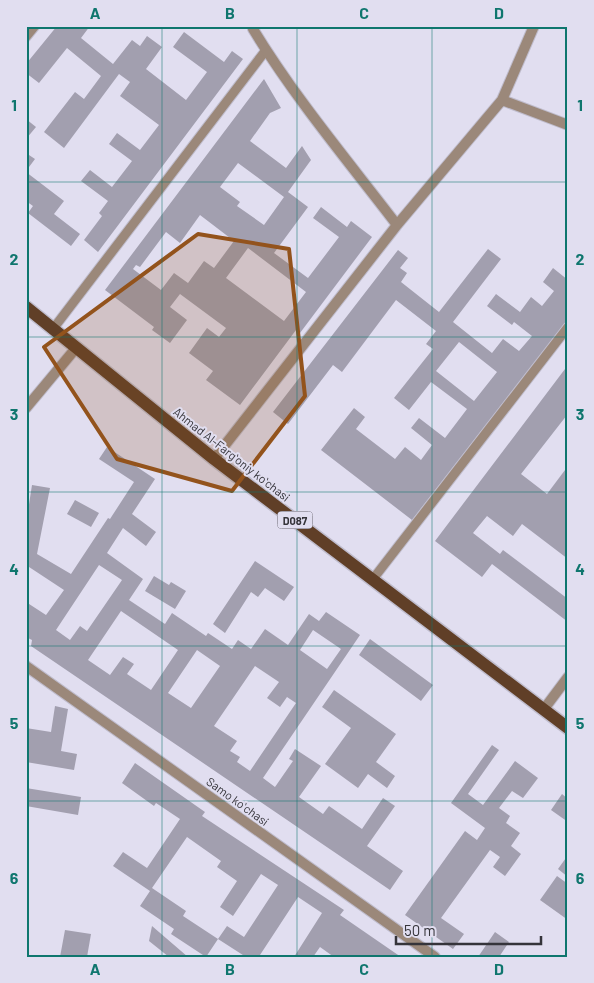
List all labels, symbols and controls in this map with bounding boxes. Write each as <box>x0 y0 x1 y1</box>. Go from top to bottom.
text: A <box>90 3 101 22</box>
text: B <box>225 3 235 22</box>
text: C <box>359 3 369 22</box>
text: D <box>494 3 504 22</box>
text: 1 <box>11 95 17 114</box>
text: 1 <box>577 95 583 114</box>
text: 2 <box>10 249 19 268</box>
text: 2 <box>576 249 585 268</box>
text: 3 <box>10 404 18 423</box>
street label: Ahmad Al-Fargʻoniy koʻchasi <box>171 404 293 504</box>
text: 3 <box>576 404 584 423</box>
road number: D087 <box>278 512 312 528</box>
text: 4 <box>9 559 19 578</box>
text: 4 <box>575 559 585 578</box>
text: 5 <box>10 713 19 732</box>
text: 5 <box>576 713 585 732</box>
street label: Samo koʻchasi <box>204 774 272 828</box>
text: 6 <box>10 868 19 887</box>
text: 6 <box>576 868 585 887</box>
scale bar <box>396 913 542 945</box>
text: 50 m <box>404 921 436 939</box>
text: A <box>90 959 101 978</box>
text: B <box>225 959 235 978</box>
text: C <box>359 959 369 978</box>
text: D <box>494 959 504 978</box>

